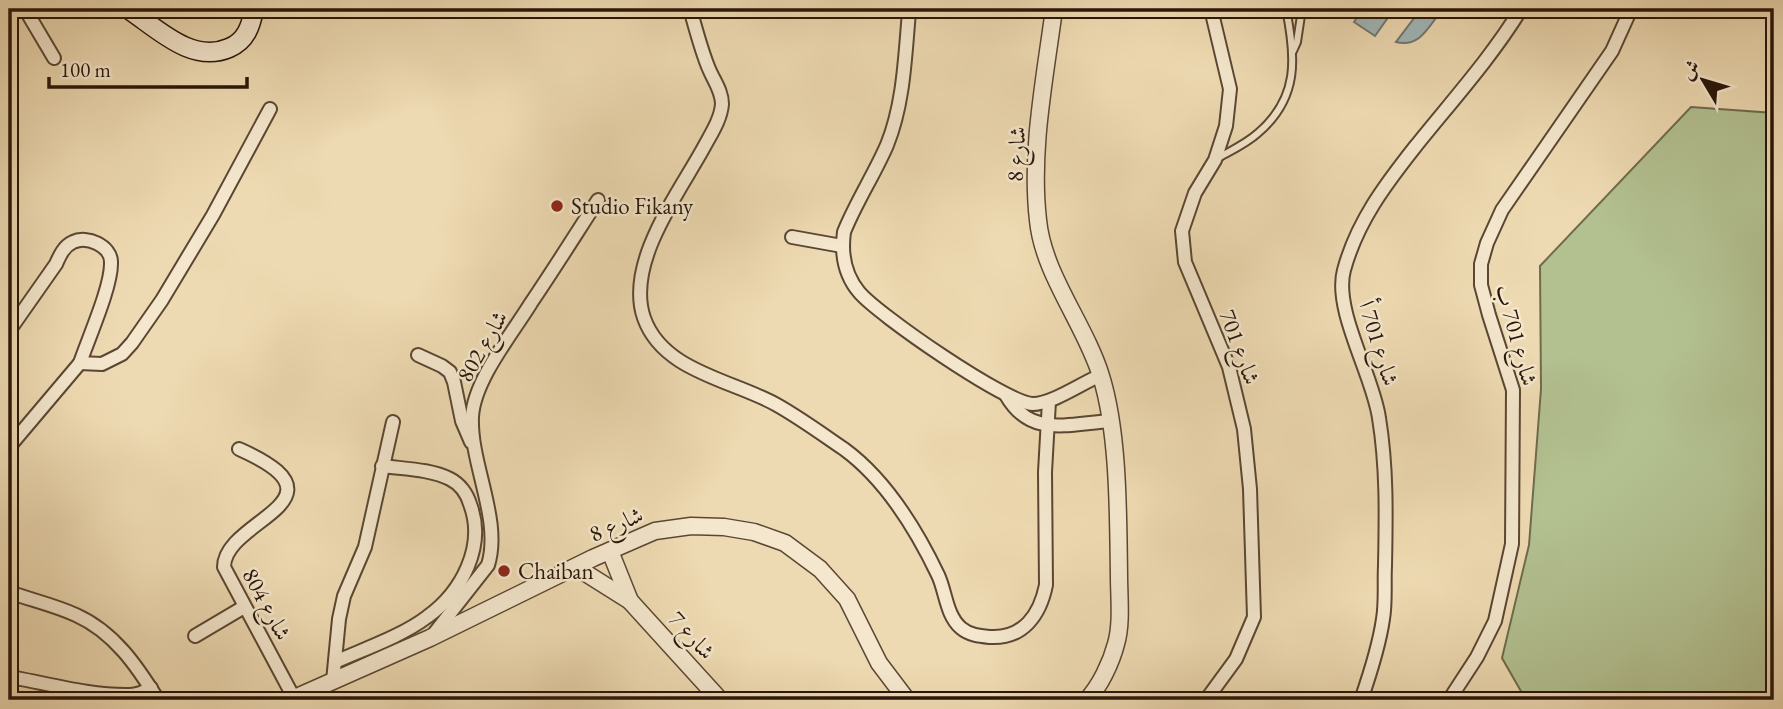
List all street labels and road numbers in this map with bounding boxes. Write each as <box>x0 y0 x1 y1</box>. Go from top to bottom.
street label: شارع 8 <box>1000 125 1037 183</box>
street label: شارع 701 ب <box>1484 281 1545 390</box>
street label: شارع 701 أ <box>1347 296 1407 391</box>
street label: شارع 802 <box>450 305 519 390</box>
street label: شارع 701 <box>1208 305 1267 390</box>
street label: شارع 8 <box>585 499 649 553</box>
street label: شارع 804 <box>231 563 298 648</box>
street label: شارع 7 <box>659 604 722 669</box>

